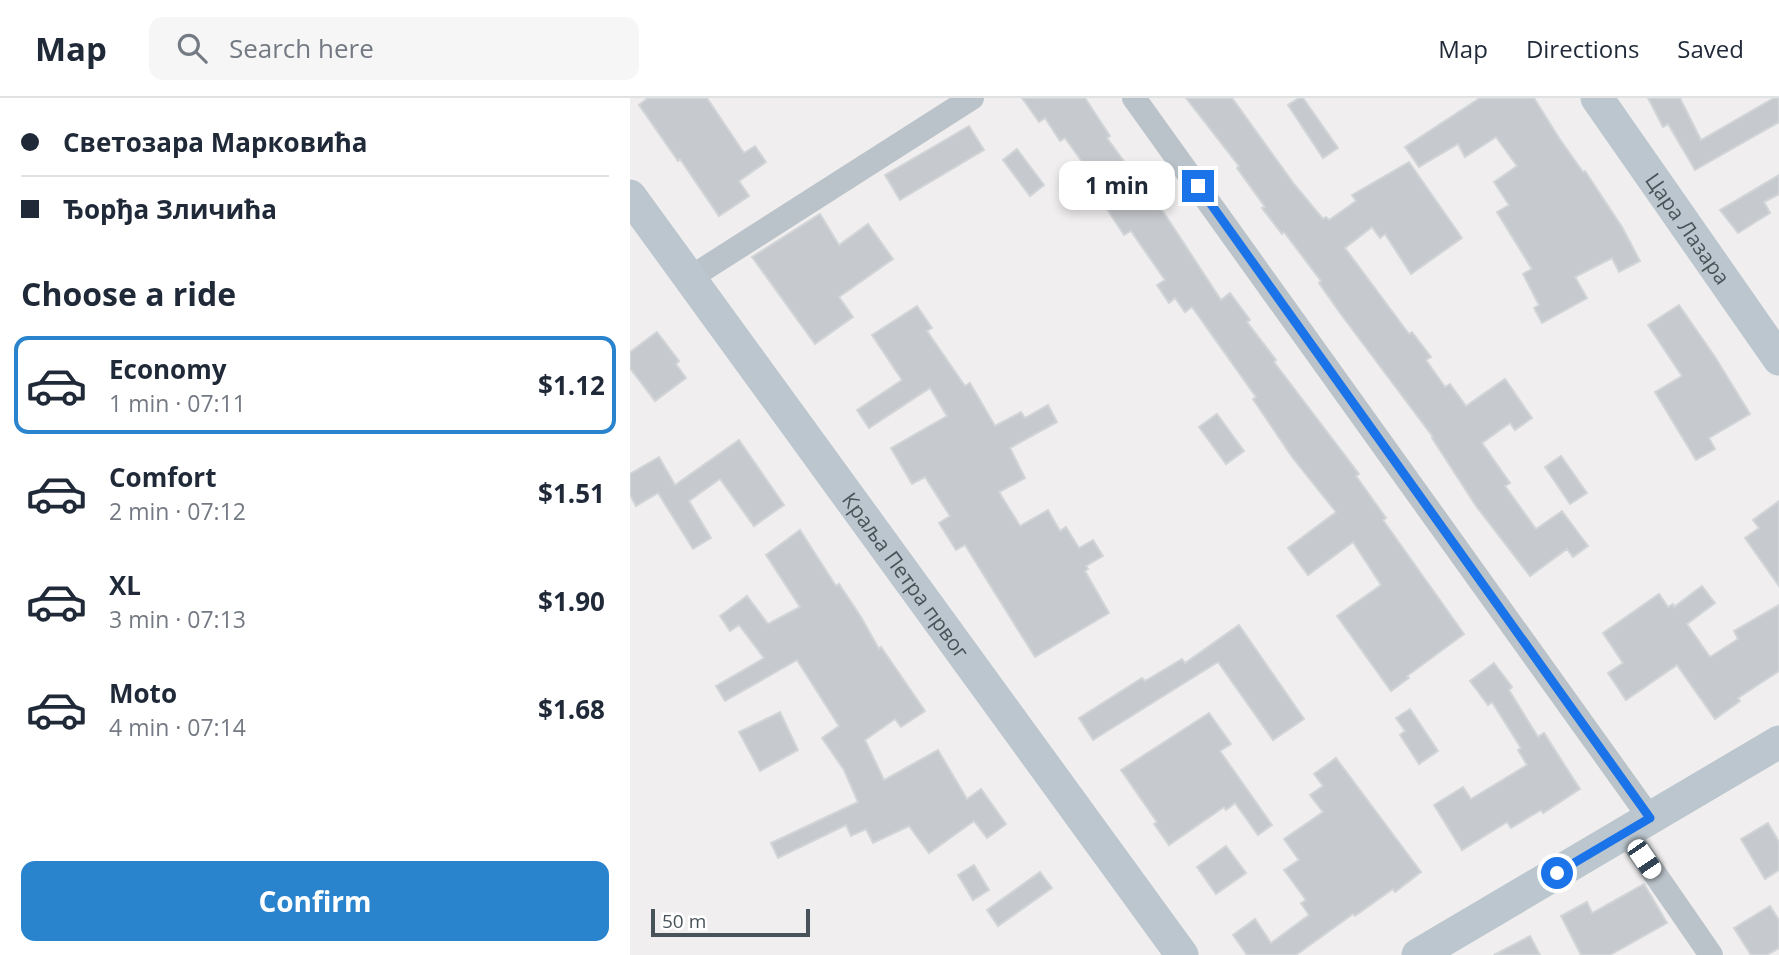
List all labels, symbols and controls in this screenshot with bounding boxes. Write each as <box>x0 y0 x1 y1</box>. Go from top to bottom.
search box <box>149 17 639 80</box>
text: Map <box>35 26 107 71</box>
icon: search <box>173 29 211 67</box>
text: Search here <box>229 30 374 66</box>
text: Map <box>1438 32 1488 65</box>
text: Directions <box>1526 32 1639 65</box>
text: Saved <box>1677 32 1744 65</box>
text: Светозара Марковића <box>63 124 368 160</box>
callout: 1 min <box>1058 162 1174 210</box>
street label: Цара Лазара <box>1639 167 1737 290</box>
text: 1 min <box>1085 169 1149 201</box>
route end <box>1182 170 1214 202</box>
text: Ђорђа Зличића <box>63 191 277 227</box>
text: Choose a ride <box>21 272 236 315</box>
text: Economy <box>109 351 227 387</box>
icon: car <box>25 354 88 417</box>
text: $1.12 <box>538 367 605 403</box>
text: 1 min · 07:11 <box>109 387 246 419</box>
text: Comfort <box>109 459 216 495</box>
icon: car <box>25 462 88 525</box>
text: $1.51 <box>538 475 605 511</box>
street label: Краља Петра првог <box>836 487 976 664</box>
text: 2 min · 07:12 <box>109 495 246 527</box>
text: XL <box>109 567 141 603</box>
icon: car <box>25 570 88 633</box>
text: $1.90 <box>538 583 605 619</box>
text: 3 min · 07:13 <box>109 603 246 635</box>
text: Moto <box>109 675 177 711</box>
icon: car <box>25 678 88 741</box>
text: $1.68 <box>538 691 605 727</box>
text: 4 min · 07:14 <box>109 711 246 743</box>
car <box>1624 836 1665 882</box>
route start <box>1541 857 1573 889</box>
button: Confirm <box>21 861 609 941</box>
scale bar <box>651 906 810 938</box>
text: 50 m <box>662 908 706 934</box>

